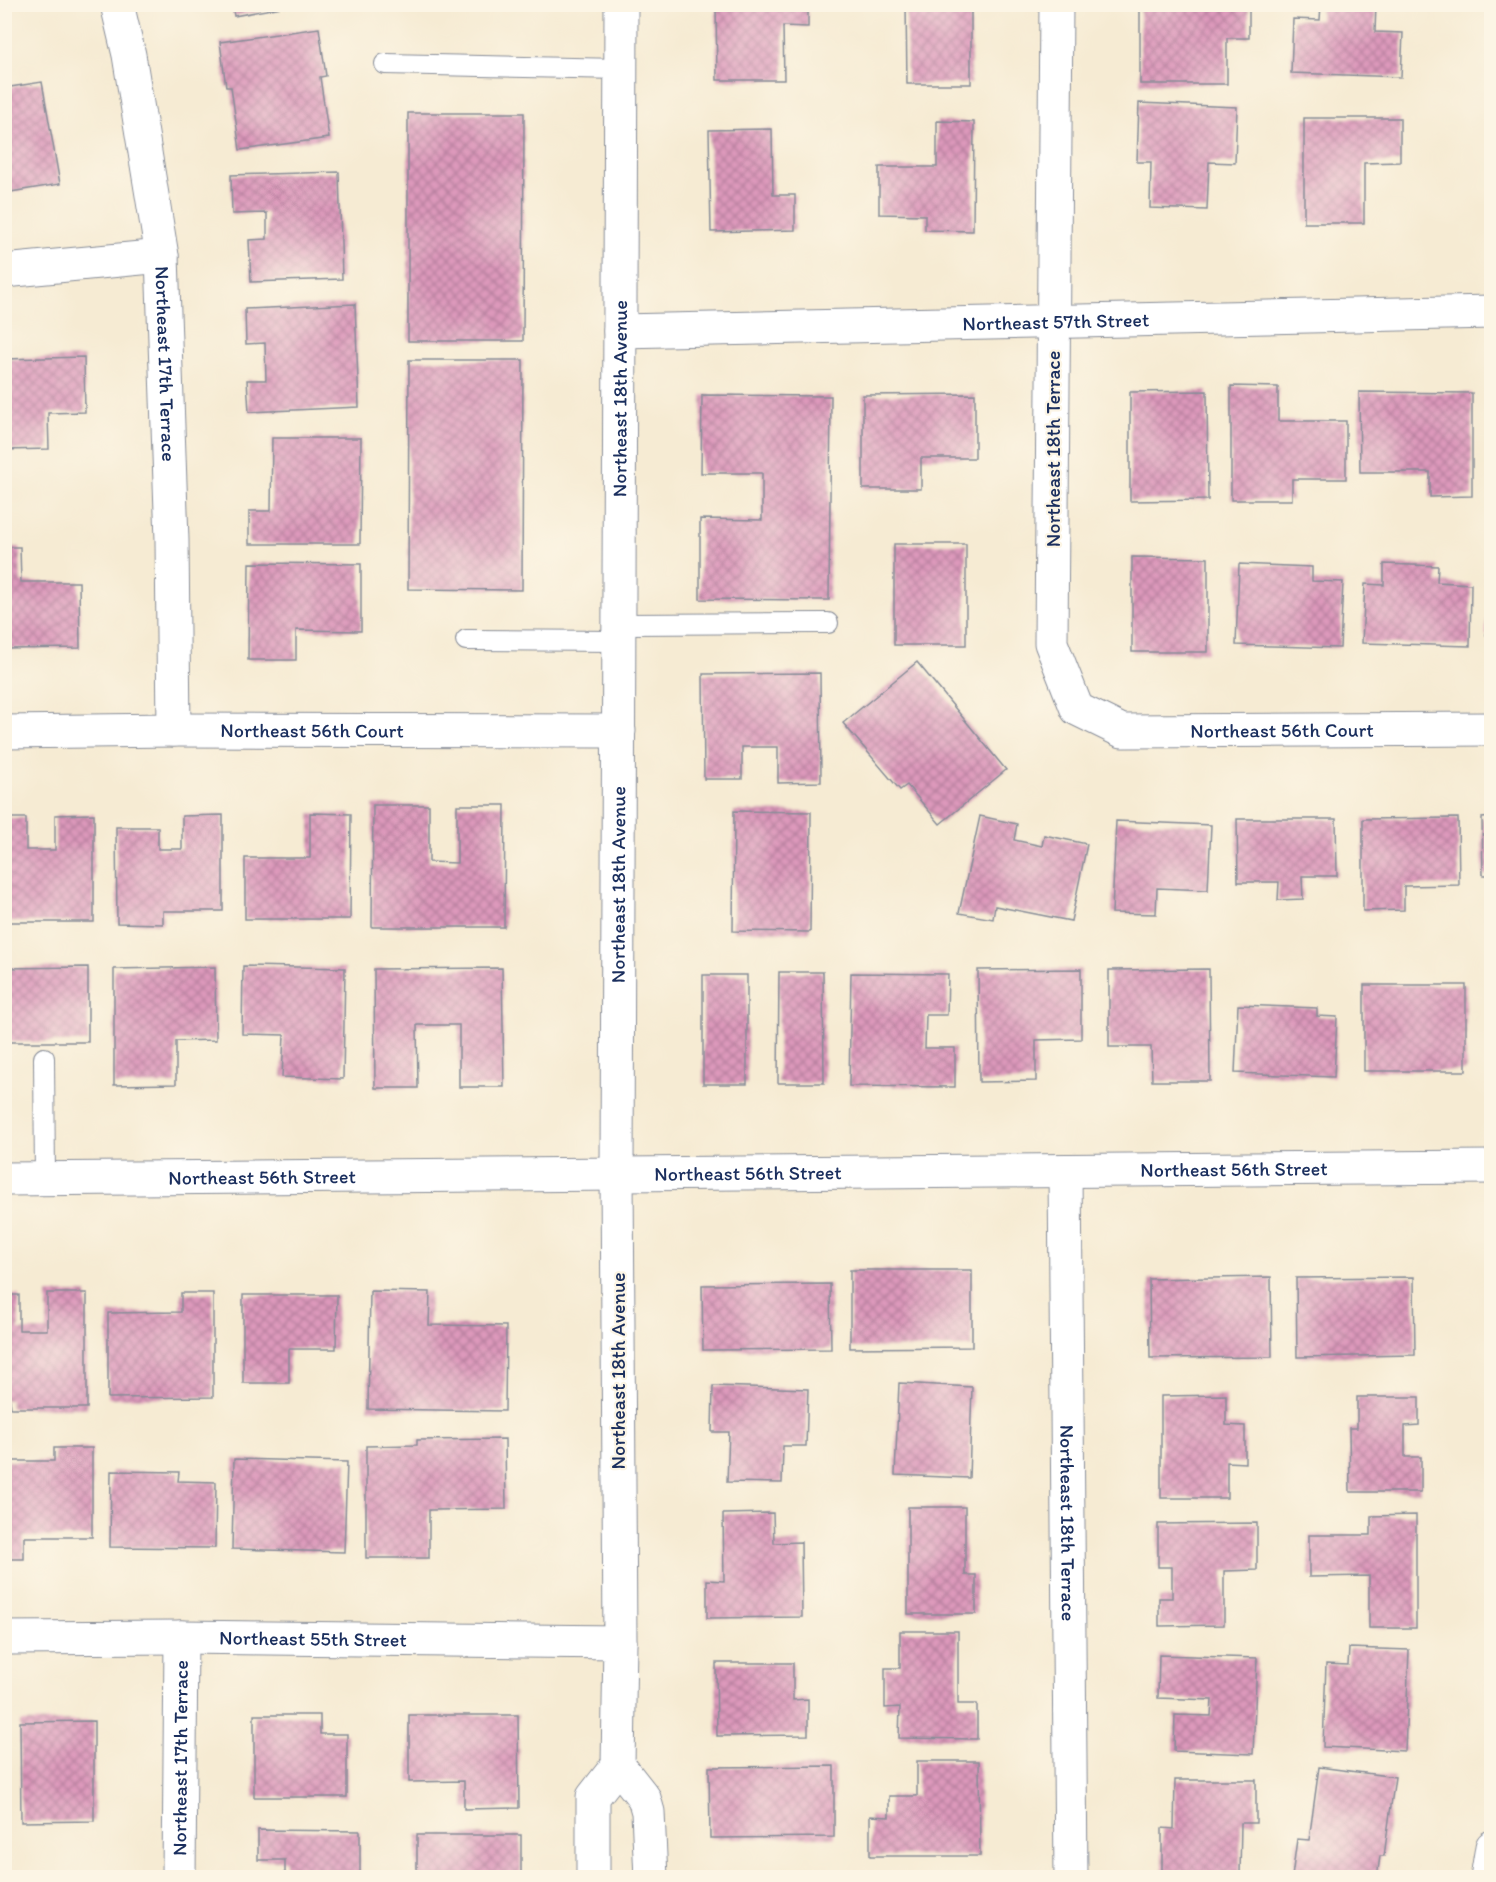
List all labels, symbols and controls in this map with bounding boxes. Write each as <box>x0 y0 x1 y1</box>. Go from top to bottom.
street label: Northeast 17th Terrace <box>150 266 181 462</box>
street label: Northeast 18th Avenue <box>607 300 632 497</box>
street label: Northeast 57th Street <box>962 307 1150 336</box>
street label: Northeast 18th Terrace <box>1041 351 1065 547</box>
street label: Northeast 56th Court <box>220 718 404 743</box>
street label: Northeast 56th Court <box>1190 718 1374 743</box>
street label: Northeast 18th Avenue <box>606 786 630 983</box>
street label: Northeast 56th Street <box>1140 1156 1328 1182</box>
street label: Northeast 56th Street <box>654 1160 842 1186</box>
street label: Northeast 56th Street <box>168 1164 356 1190</box>
street label: Northeast 18th Avenue <box>606 1272 630 1470</box>
street label: Northeast 18th Terrace <box>1055 1424 1081 1621</box>
street label: Northeast 55th Street <box>219 1625 407 1652</box>
street label: Northeast 17th Terrace <box>167 1660 193 1856</box>

